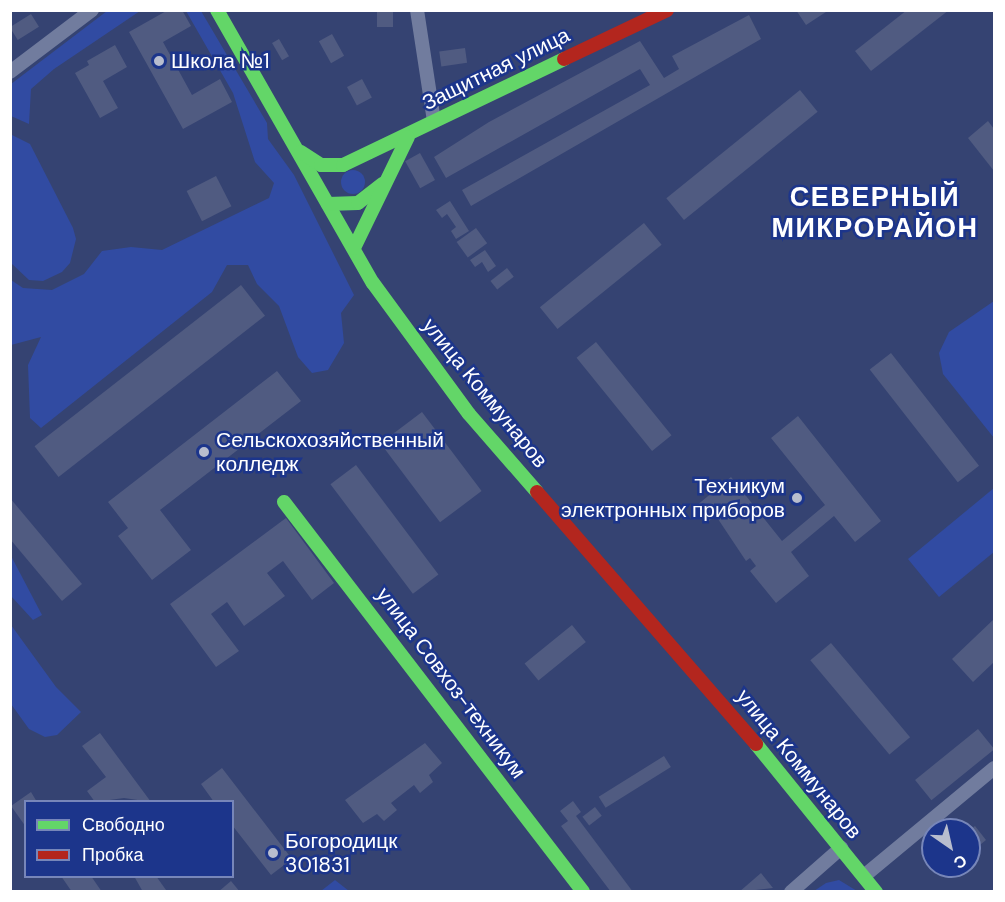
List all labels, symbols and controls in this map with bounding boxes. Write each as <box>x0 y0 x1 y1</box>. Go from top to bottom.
street label: Защитная улица <box>418 22 574 116</box>
place label: Школа №1 <box>171 48 269 74</box>
marker: Школа №1 <box>152 54 166 68</box>
district label: СЕВЕРНЫЙ МИКРОРАЙОН <box>771 180 979 243</box>
street label: улица Коммунаров <box>417 313 553 473</box>
place label: Сельскохозяйственный колледж <box>216 427 444 477</box>
marker: Сельскохозяйственный колледж <box>197 445 211 459</box>
place label: Техникум электронных приборов <box>561 473 785 523</box>
marker: Техникум электронных приборов <box>790 491 804 505</box>
street label: улица Совхоз-техникум <box>371 583 531 783</box>
street label: улица Коммунаров <box>731 684 867 844</box>
legend <box>24 800 234 878</box>
text: Свободно <box>82 813 165 837</box>
north arrow <box>921 818 981 878</box>
place label: Богородицк 301831 <box>285 828 397 878</box>
text: Пробка <box>82 843 144 867</box>
marker: Богородицк 301831 <box>266 846 280 860</box>
text: С <box>950 850 971 874</box>

